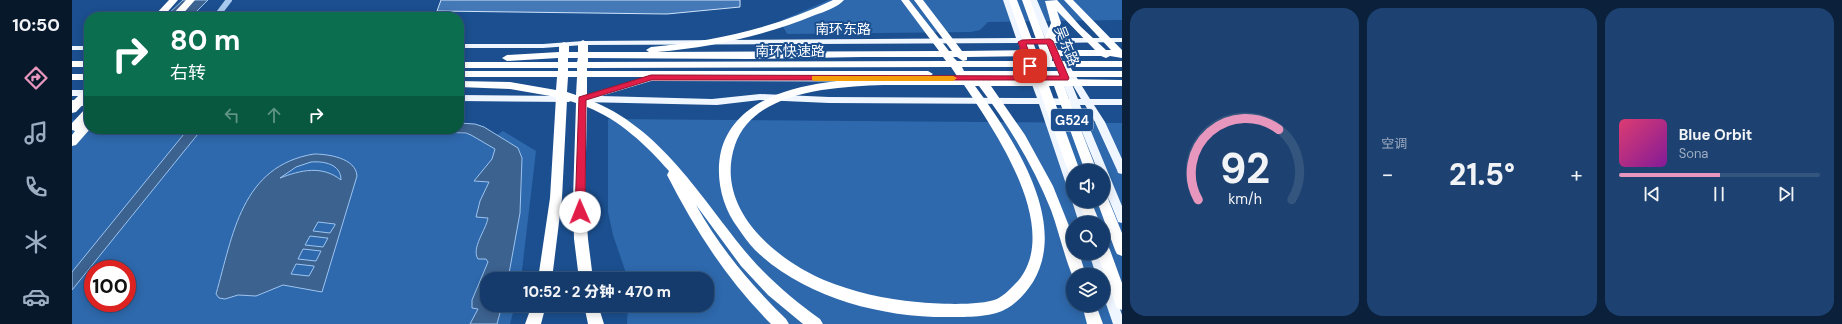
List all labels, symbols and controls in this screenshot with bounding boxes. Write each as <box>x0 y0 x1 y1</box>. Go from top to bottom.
text: 10:50 <box>12 13 60 37</box>
street label: 南环东路 <box>815 20 871 38</box>
text: 80 m <box>170 22 240 59</box>
street label: 吴东路 <box>1051 23 1083 69</box>
icon: right <box>104 28 156 80</box>
street label: 南环快速路 <box>755 42 825 60</box>
pin <box>1013 49 1047 83</box>
icon: arrive <box>1019 55 1041 77</box>
text: 右转 <box>170 61 206 85</box>
icon: directions <box>22 64 50 92</box>
icon: left <box>221 104 243 126</box>
icon: ahead <box>263 104 285 126</box>
icon: right <box>305 104 327 126</box>
road number: G524 <box>1051 109 1093 131</box>
icon: music <box>22 119 50 147</box>
text: Blue Orbit <box>1679 125 1752 145</box>
text: 空调 <box>1381 135 1407 152</box>
text: 92 <box>1220 142 1270 196</box>
text: Sona <box>1679 145 1708 162</box>
text: 21.5° <box>1449 155 1515 194</box>
text: − <box>1381 160 1393 189</box>
text: + <box>1571 160 1583 189</box>
map controls <box>1066 164 1110 312</box>
button: sound <box>1066 164 1110 208</box>
icon: phone <box>22 173 50 201</box>
icon: previous <box>1641 183 1663 205</box>
icon: pause <box>1708 183 1730 205</box>
icon: next <box>1775 183 1797 205</box>
text: km/h <box>1228 190 1262 208</box>
position arrow <box>559 191 601 233</box>
button: search <box>1066 216 1110 260</box>
icon: climate <box>22 228 50 256</box>
speed limit sign: 100 <box>84 260 136 312</box>
button: layers <box>1066 268 1110 312</box>
text: 10:52 · 2 分钟 · 470 m <box>523 282 671 302</box>
icon: car <box>22 283 50 311</box>

